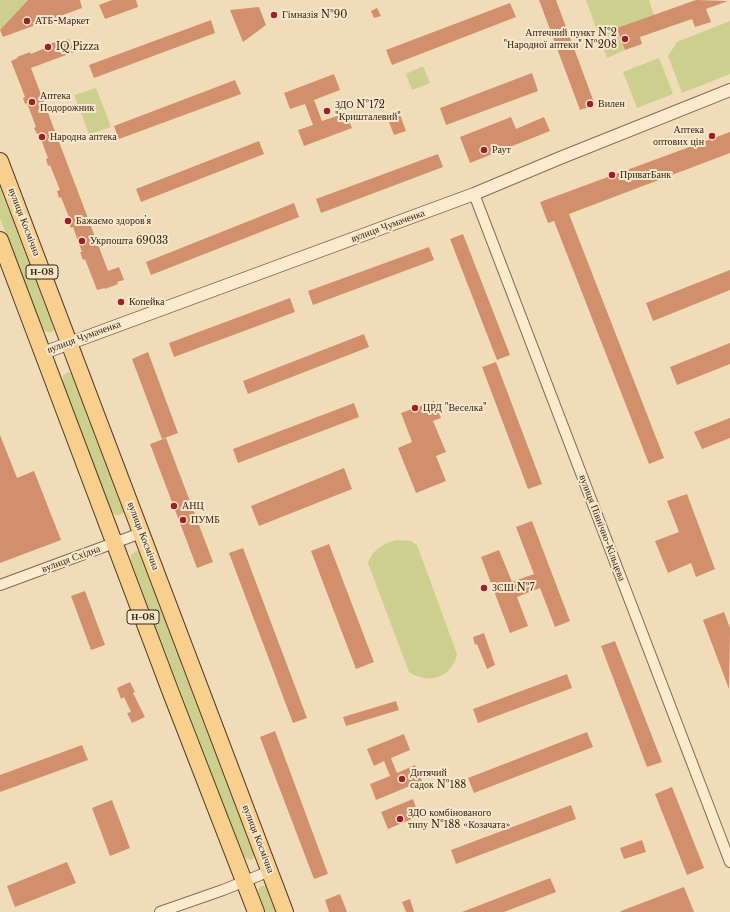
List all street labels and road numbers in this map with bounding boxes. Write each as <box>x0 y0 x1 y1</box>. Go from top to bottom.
street label: вулиця Космічна <box>6 186 42 258</box>
street label: вулиця Чумаченка <box>349 207 427 245</box>
road number: Н-08 <box>26 265 58 279</box>
street label: вулиця Чумаченка <box>45 318 123 356</box>
street label: вулиця Північно-Кільцева <box>576 473 628 583</box>
street label: вулиця Космічна <box>125 500 161 572</box>
street label: вулиця Східна <box>40 543 102 575</box>
road number: Н-08 <box>127 610 159 624</box>
street label: вулиця Космічна <box>240 803 276 875</box>

